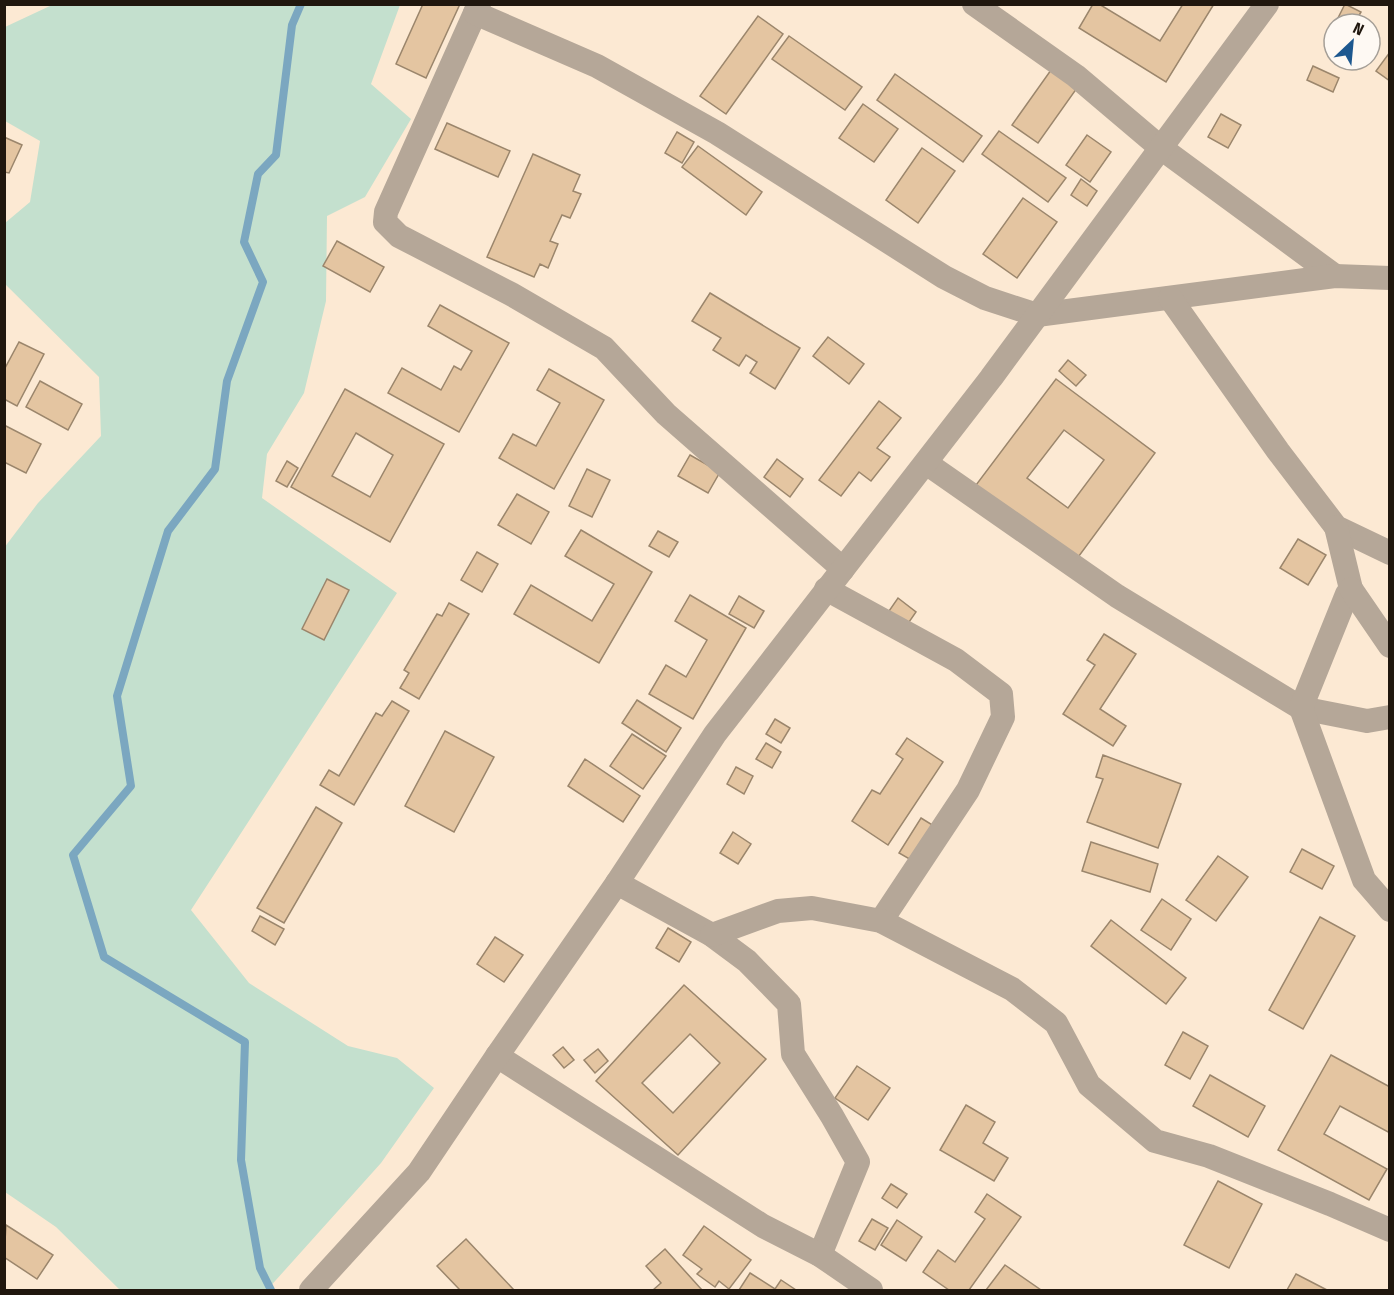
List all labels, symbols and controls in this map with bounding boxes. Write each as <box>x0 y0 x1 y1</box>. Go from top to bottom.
north arrow <box>1322 12 1382 72</box>
text: N <box>1350 18 1367 40</box>

